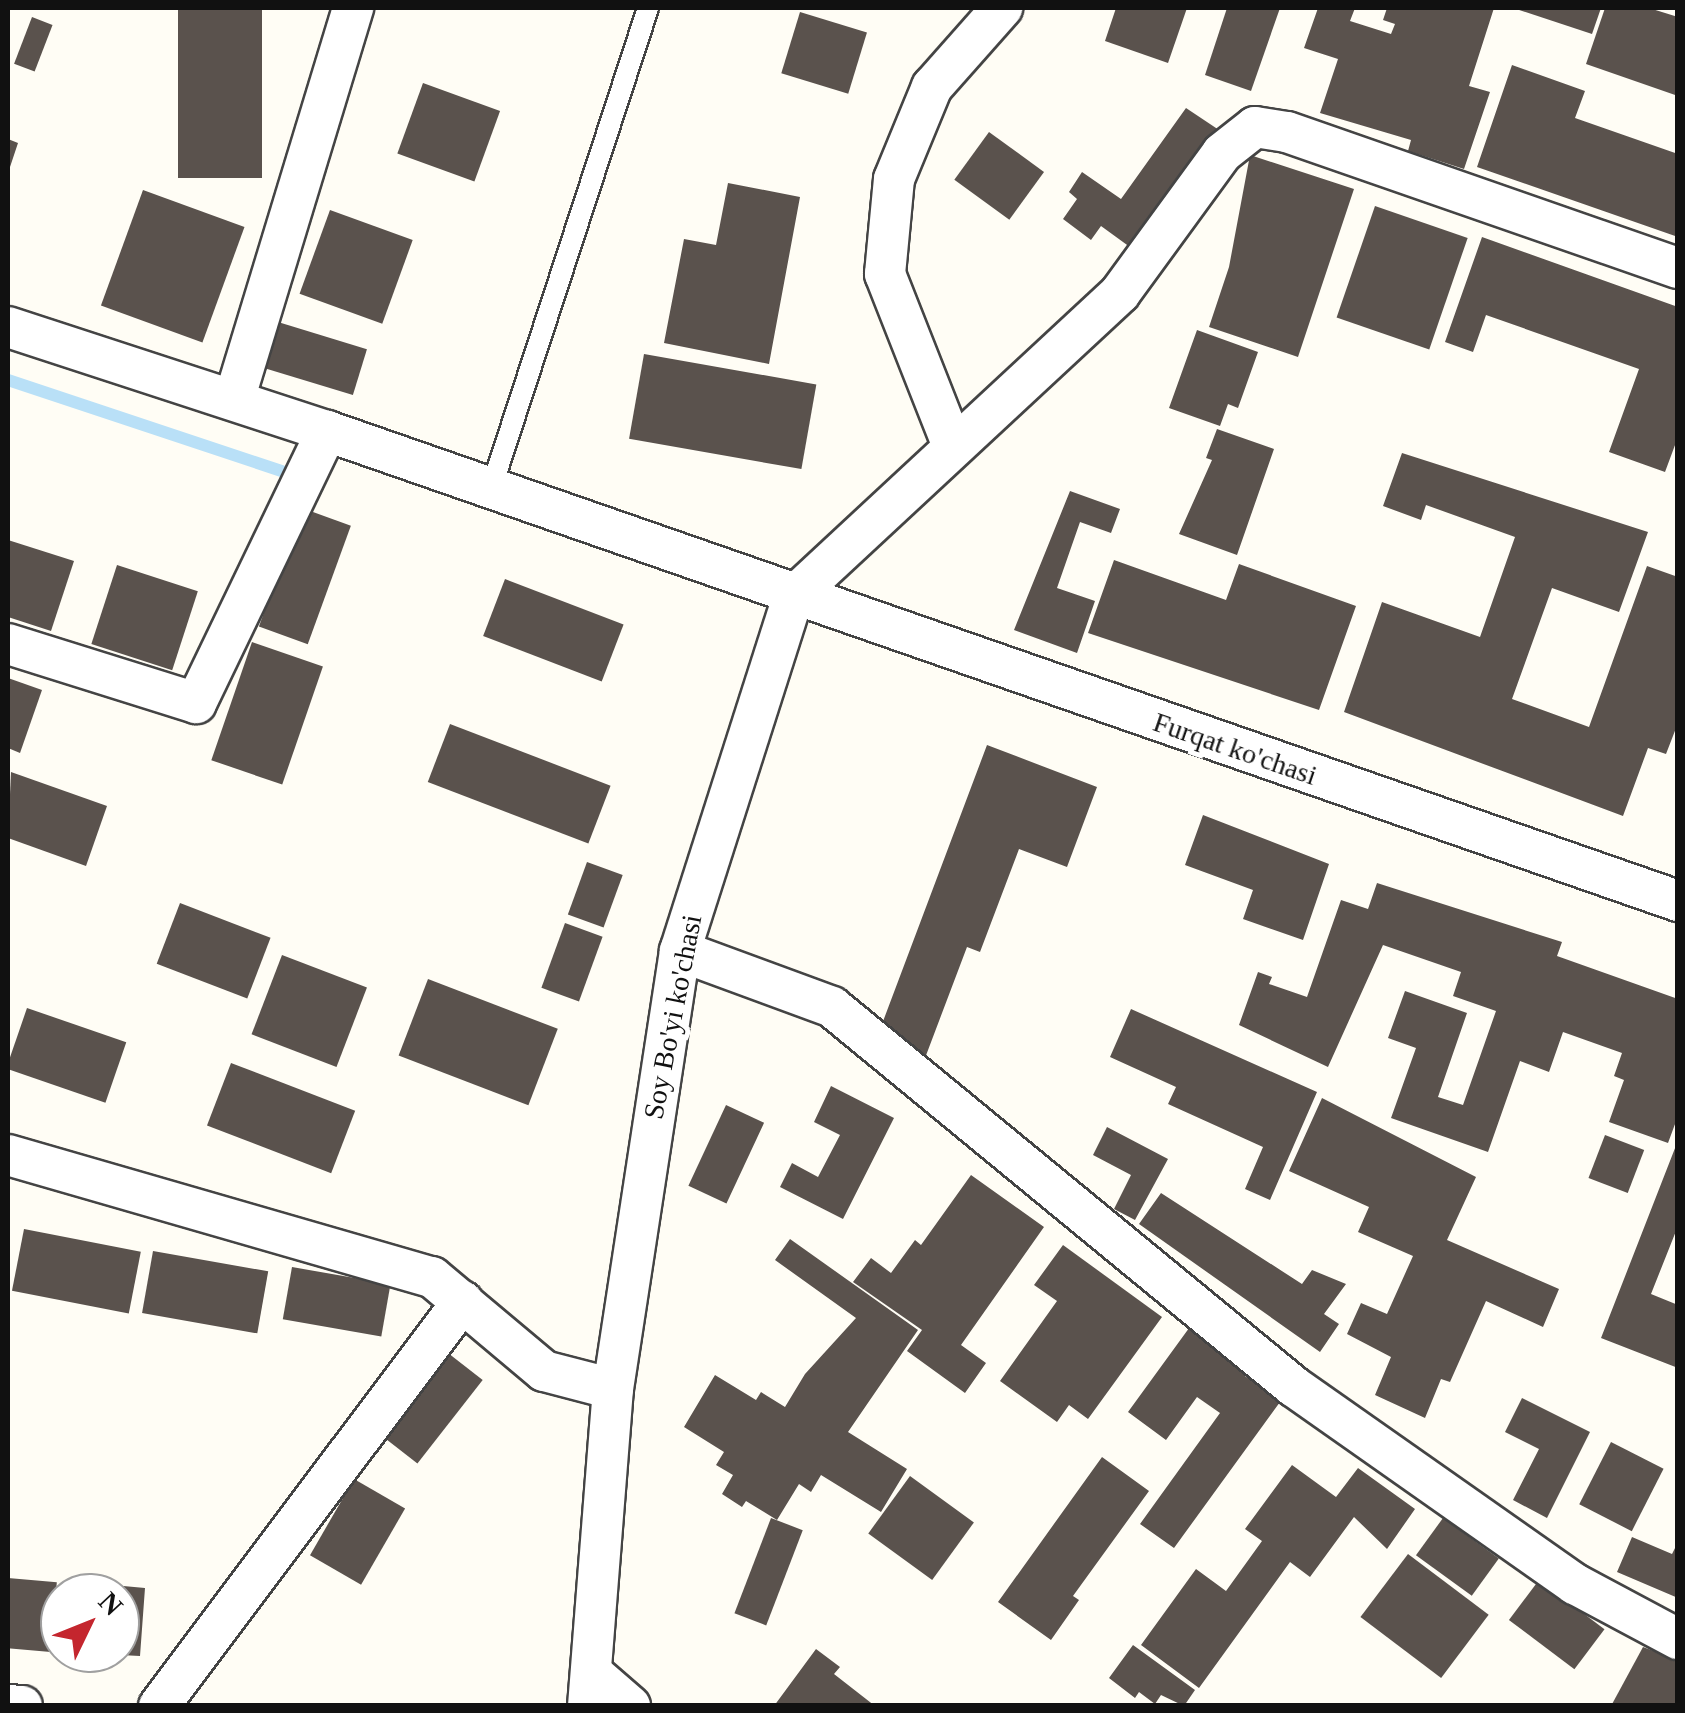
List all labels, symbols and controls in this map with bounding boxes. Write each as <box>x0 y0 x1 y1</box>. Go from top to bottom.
street label: Furqat ko'chasi <box>1149 705 1321 793</box>
street label: Soy Bo'yi ko'chasi <box>637 912 709 1122</box>
north arrow <box>40 1573 140 1673</box>
text: N <box>93 1586 129 1622</box>

